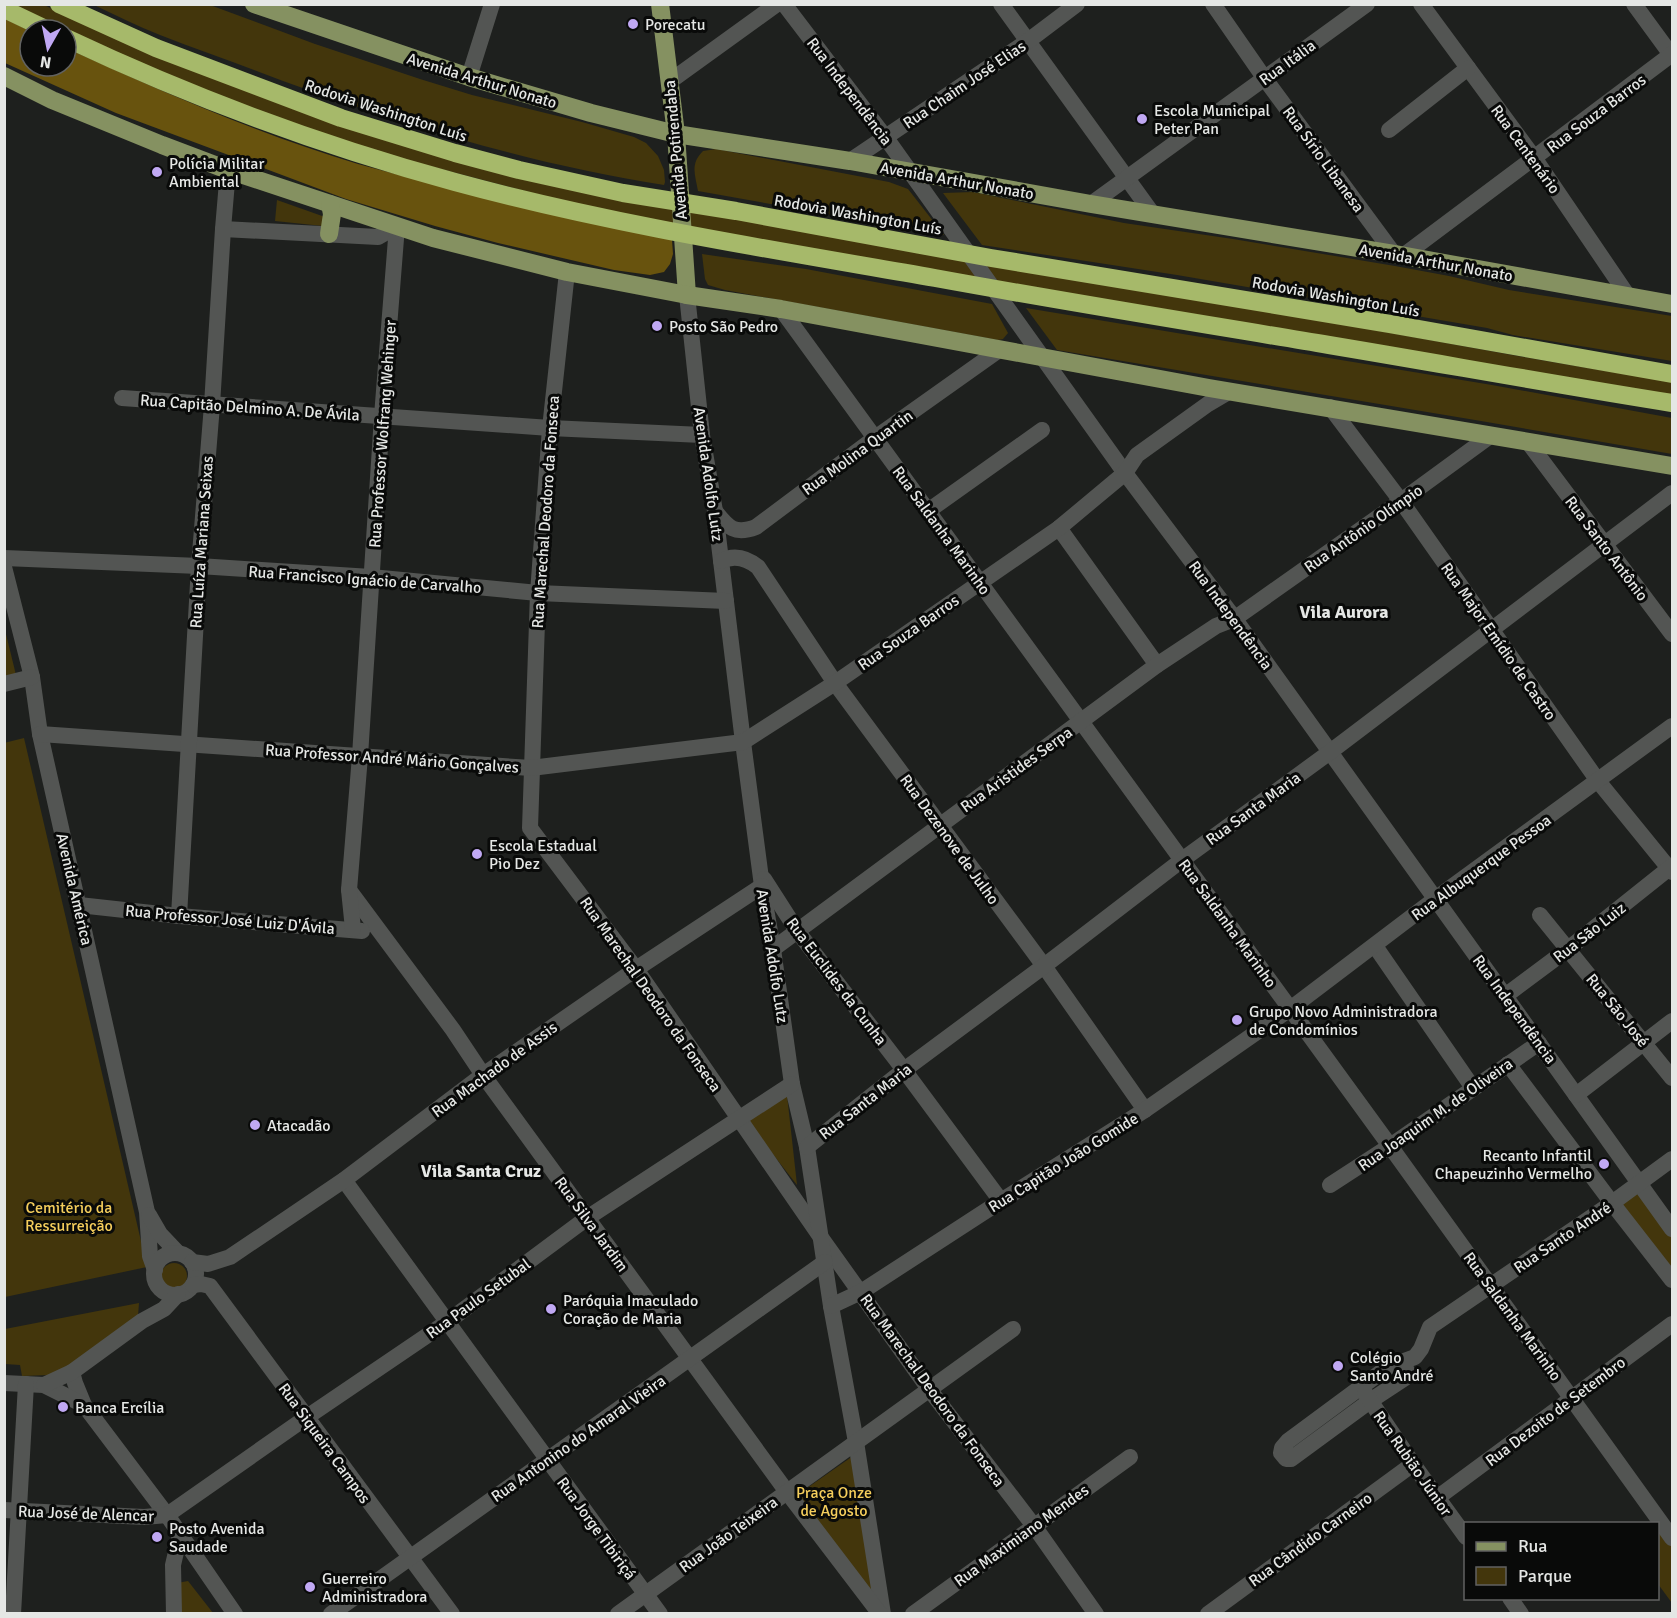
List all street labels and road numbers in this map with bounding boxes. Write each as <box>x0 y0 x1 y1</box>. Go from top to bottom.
street label: Rua Independência <box>802 34 896 150</box>
street label: Rua Chaim José Elias <box>899 36 1030 133</box>
street label: Rua Itália <box>1255 36 1320 90</box>
street label: Avenida Arthur Nonato <box>404 49 559 113</box>
street label: Rua Souza Barros <box>1543 70 1650 158</box>
street label: Rodovia Washington Luís <box>302 75 470 147</box>
street label: Avenida Potirendaba <box>660 79 692 221</box>
street label: Rua Centenário <box>1486 101 1564 198</box>
street label: Rua Sírio Libanesa <box>1278 103 1368 216</box>
street label: Avenida Arthur Nonato <box>878 158 1035 204</box>
street label: Rodovia Washington Luís <box>772 190 943 240</box>
street label: Avenida Arthur Nonato <box>1357 240 1514 286</box>
street label: Rodovia Washington Luís <box>1250 272 1421 322</box>
street label: Rua Professor Wolfrang Wehinger <box>365 319 401 549</box>
street label: Rua Capitão Delmino A. De Ávila <box>139 390 360 426</box>
street label: Rua Marechal Deodoro da Fonseca <box>528 395 564 629</box>
street label: Avenida Adolfo Lutz <box>689 406 727 543</box>
street label: Rua Molina Quartin <box>798 406 917 500</box>
street label: Rua Luíza Mariana Seixas <box>186 455 218 629</box>
street label: Rua Saldanha Marinho <box>888 462 995 599</box>
street label: Rua Antônio Olímpio <box>1300 480 1427 577</box>
street label: Rua Santo Antônio <box>1560 492 1652 605</box>
street label: Rua Independência <box>1184 557 1277 674</box>
street label: Rua Major Emídio de Castro <box>1436 559 1560 724</box>
street label: Rua Francisco Ignácio de Carvalho <box>248 562 482 598</box>
street label: Rua Souza Barros <box>854 591 963 675</box>
street label: Rua Aristides Serpa <box>957 723 1076 817</box>
street label: Rua Professor André Mário Gonçalves <box>264 740 519 778</box>
street label: Rua Santa Maria <box>1202 768 1305 850</box>
street label: Rua Dezenove de Julho <box>895 771 1003 909</box>
street label: Rua Albuquerque Pessoa <box>1408 810 1555 925</box>
street label: Avenida América <box>51 831 97 947</box>
street label: Rua Saldanha Marinho <box>1174 855 1281 992</box>
street label: Avenida Adolfo Lutz <box>752 888 792 1025</box>
street label: Rua Marechal Deodoro da Fonseca <box>575 893 725 1096</box>
street label: Rua São Luiz <box>1549 898 1630 967</box>
street label: Rua Professor José Luiz D'Ávila <box>124 901 336 939</box>
street label: Rua Euclides da Cunha <box>782 914 891 1049</box>
street label: Rua Independência <box>1468 951 1561 1068</box>
street label: Rua São José <box>1581 970 1653 1051</box>
street label: Rua Machado de Assis <box>428 1018 561 1122</box>
street label: Rua Joaquim M. de Oliveira <box>1354 1054 1517 1176</box>
street label: Rua Santa Maria <box>815 1059 916 1144</box>
street label: Rua Capitão João Gomide <box>985 1109 1142 1217</box>
street label: Rua Silva Jardim <box>550 1173 632 1276</box>
street label: Rua Santo André <box>1510 1198 1615 1278</box>
street label: Rua Saldanha Marinho <box>1459 1248 1566 1385</box>
street label: Rua Paulo Setubal <box>423 1254 535 1343</box>
street label: Rua Marechal Deodoro da Fonseca <box>855 1290 1009 1491</box>
street label: Rua Dezoito de Setembro <box>1482 1353 1630 1471</box>
street label: Rua Antonino do Amaral Vieira <box>487 1371 670 1507</box>
street label: Rua Siqueira Campos <box>274 1379 375 1508</box>
street label: Rua Rubião Júnior <box>1369 1407 1456 1520</box>
street label: Rua Jorge Tibiriçá <box>552 1473 640 1584</box>
street label: Rua Maximiano Mendes <box>950 1480 1093 1591</box>
street label: Rua Cândido Carneiro <box>1245 1488 1376 1591</box>
street label: Rua João Teixeira <box>675 1492 782 1577</box>
street label: Rua José de Alencar <box>18 1502 154 1526</box>

